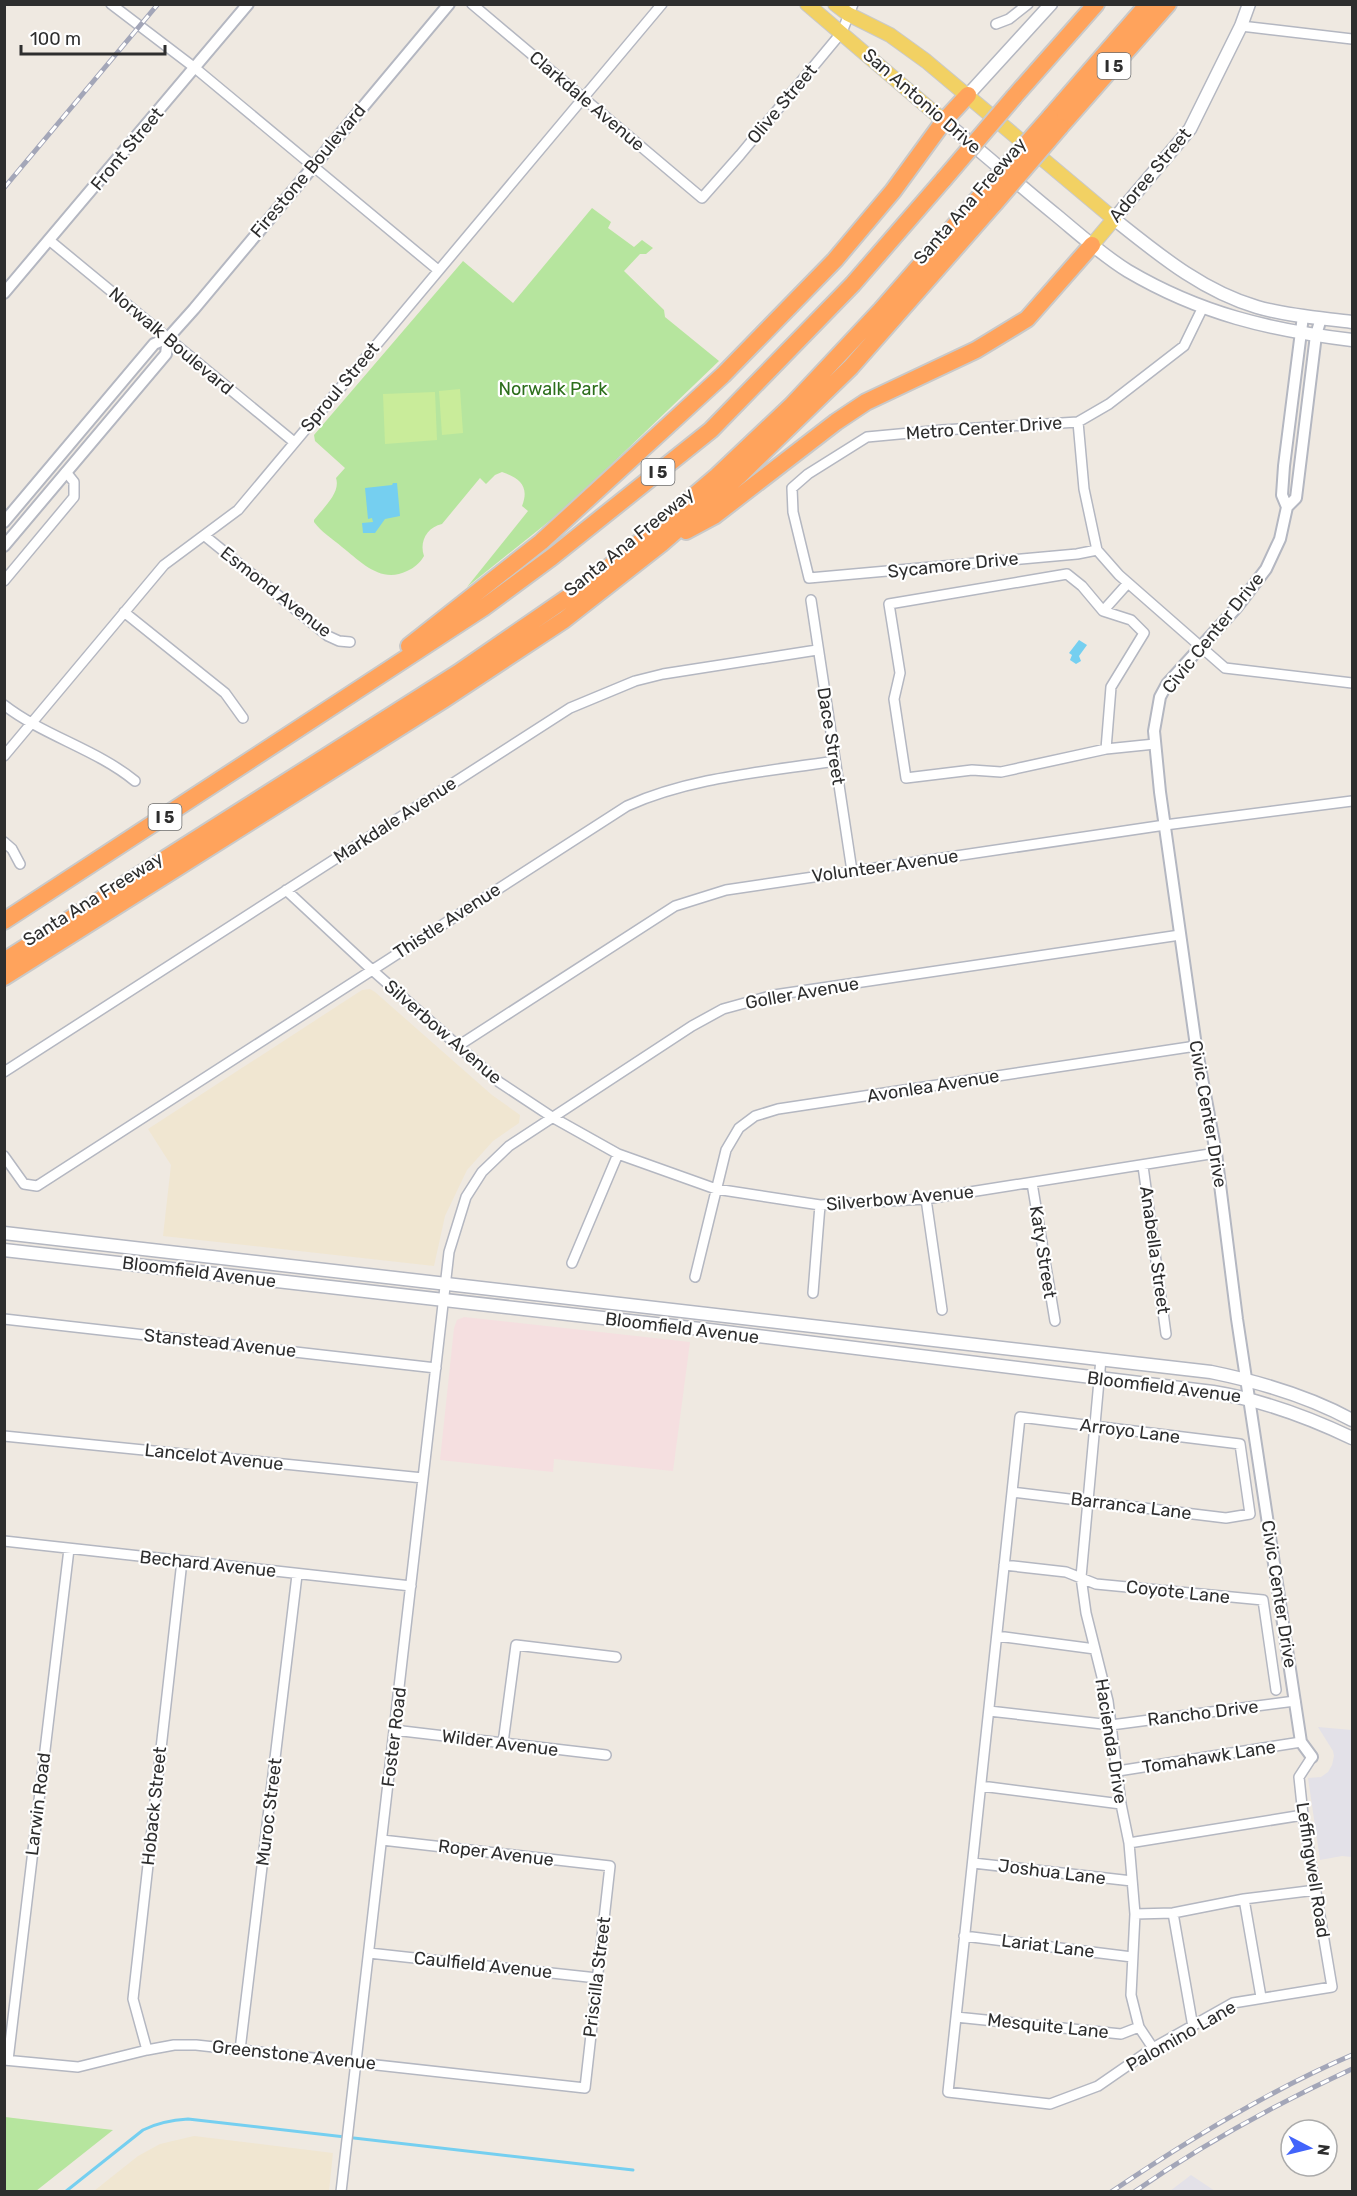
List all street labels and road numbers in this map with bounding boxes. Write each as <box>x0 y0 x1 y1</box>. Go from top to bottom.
street label: San Antonio Drive <box>858 44 986 158</box>
street label: Clarkdale Avenue <box>525 46 649 156</box>
road number: I 5 <box>1098 53 1130 79</box>
street label: Olive Street <box>742 60 822 148</box>
street label: Firestone Boulevard <box>246 100 370 242</box>
street label: Front Street <box>86 103 168 195</box>
street label: Adoree Street <box>1104 123 1196 227</box>
street label: Santa Ana Freeway <box>909 133 1031 269</box>
street label: Norwalk Boulevard <box>104 282 238 400</box>
street label: Sproul Street <box>296 338 384 436</box>
street label: Metro Center Drive <box>905 412 1063 444</box>
road number: I 5 <box>642 459 674 485</box>
street label: Santa Ana Freeway <box>560 483 698 601</box>
street label: Esmond Avenue <box>216 542 336 642</box>
street label: Sycamore Drive <box>886 547 1020 583</box>
street label: Civic Center Drive <box>1158 568 1268 698</box>
street label: Dace Street <box>812 685 850 787</box>
street label: Markdale Avenue <box>329 772 461 868</box>
road number: I 5 <box>148 804 182 830</box>
street label: Volunteer Avenue <box>810 845 960 887</box>
street label: Santa Ana Freeway <box>19 847 167 951</box>
street label: Thistle Avenue <box>389 878 505 964</box>
street label: Goller Avenue <box>744 972 860 1014</box>
street label: Silverbow Avenue <box>380 975 506 1089</box>
street label: Civic Center Drive <box>1184 1039 1232 1189</box>
street label: Avonlea Avenue <box>865 1065 1001 1107</box>
street label: Silverbow Avenue <box>825 1181 975 1215</box>
street label: Anabella Street <box>1135 1185 1175 1315</box>
street label: Katy Street <box>1025 1204 1061 1300</box>
street label: Bloomfield Avenue <box>121 1252 277 1292</box>
street label: Bloomfield Avenue <box>604 1308 760 1348</box>
street label: Stanstead Avenue <box>143 1324 297 1362</box>
street label: Bloomfield Avenue <box>1086 1367 1242 1407</box>
street label: Arroyo Lane <box>1079 1414 1181 1448</box>
street label: Lancelot Avenue <box>143 1439 285 1475</box>
street label: Barranca Lane <box>1069 1488 1193 1524</box>
street label: Civic Center Drive <box>1256 1519 1302 1669</box>
street label: Bechard Avenue <box>139 1546 277 1582</box>
street label: Coyote Lane <box>1125 1576 1231 1608</box>
street label: Hacienda Drive <box>1090 1677 1132 1805</box>
street label: Foster Road <box>377 1686 411 1788</box>
street label: Rancho Drive <box>1146 1695 1260 1731</box>
street label: Wilder Avenue <box>440 1725 560 1761</box>
street label: Tomahawk Lane <box>1141 1736 1277 1778</box>
street label: Hoback Street <box>137 1746 171 1866</box>
street label: Larwin Road <box>21 1751 55 1857</box>
street label: Muroc Street <box>251 1757 287 1867</box>
street label: Leffingwell Road <box>1291 1801 1335 1939</box>
street label: Roper Avenue <box>437 1835 555 1871</box>
street label: Joshua Lane <box>997 1854 1107 1890</box>
street label: Priscilla Street <box>579 1915 615 2039</box>
street label: Lariat Lane <box>1000 1929 1096 1963</box>
street label: Caulfield Avenue <box>413 1947 553 1983</box>
street label: Palomino Lane <box>1122 1996 1240 2076</box>
street label: Mesquite Lane <box>986 2009 1110 2043</box>
street label: Greenstone Avenue <box>211 2035 377 2075</box>

